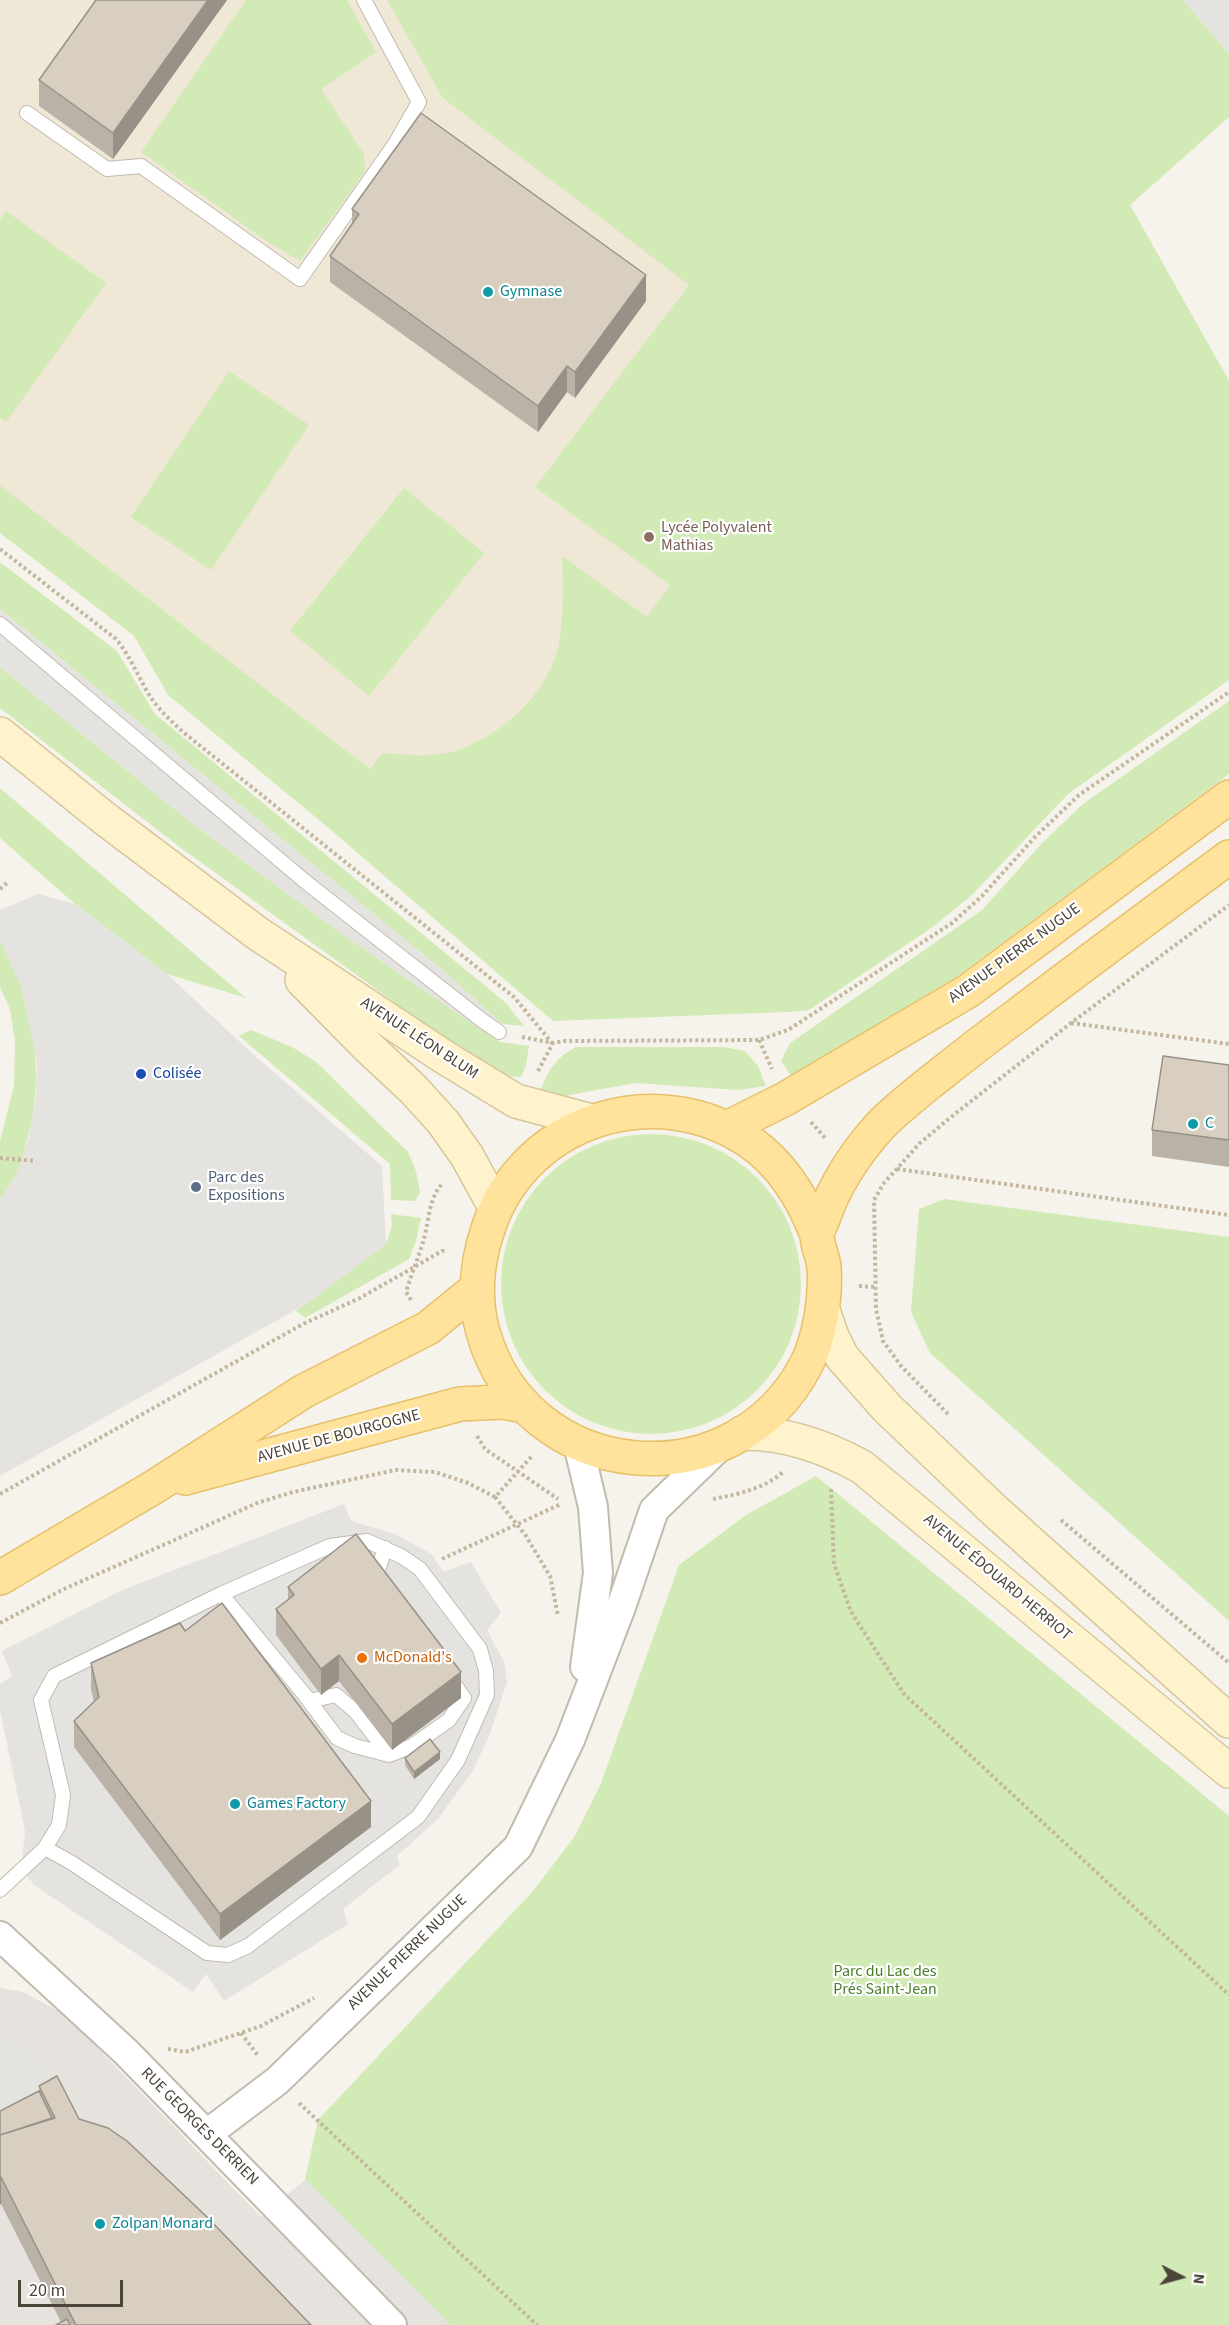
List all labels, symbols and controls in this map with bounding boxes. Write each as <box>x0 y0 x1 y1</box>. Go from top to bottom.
place label: Gymnase <box>500 282 562 302</box>
marker: Gymnase <box>481 285 495 299</box>
place label: Lycée Polyvalent Mathias <box>661 518 772 556</box>
marker: Lycée Polyvalent Mathias <box>642 530 656 544</box>
street label: AVENUE PIERRE NUGUE <box>945 900 1085 1008</box>
street label: AVENUE LÉON BLUM <box>357 994 481 1084</box>
place label: Colisée <box>153 1064 201 1084</box>
marker: Colisée <box>134 1067 148 1081</box>
place label: C <box>1205 1114 1214 1134</box>
marker: C <box>1186 1117 1200 1131</box>
place label: Parc des Expositions <box>208 1168 285 1206</box>
marker: Parc des Expositions <box>189 1180 203 1194</box>
street label: AVENUE DE BOURGOGNE <box>256 1406 422 1468</box>
street label: AVENUE ÉDOUARD HERRIOT <box>919 1510 1075 1646</box>
place label: McDonald's <box>374 1648 452 1668</box>
marker: McDonald's <box>355 1651 369 1665</box>
place label: Games Factory <box>247 1794 346 1814</box>
marker: Games Factory <box>228 1797 242 1811</box>
street label: AVENUE PIERRE NUGUE <box>344 1891 472 2015</box>
park label: Parc du Lac des Prés Saint-Jean <box>833 1962 937 2000</box>
street label: RUE GEORGES DERRIEN <box>136 2064 262 2190</box>
place label: Zolpan Monard <box>112 2214 213 2234</box>
marker: Zolpan Monard <box>93 2217 107 2231</box>
north arrow <box>1151 2247 1211 2307</box>
scale bar <box>21 2268 126 2306</box>
text: N <box>1187 2272 1210 2285</box>
text: 20 m <box>29 2278 65 2303</box>

